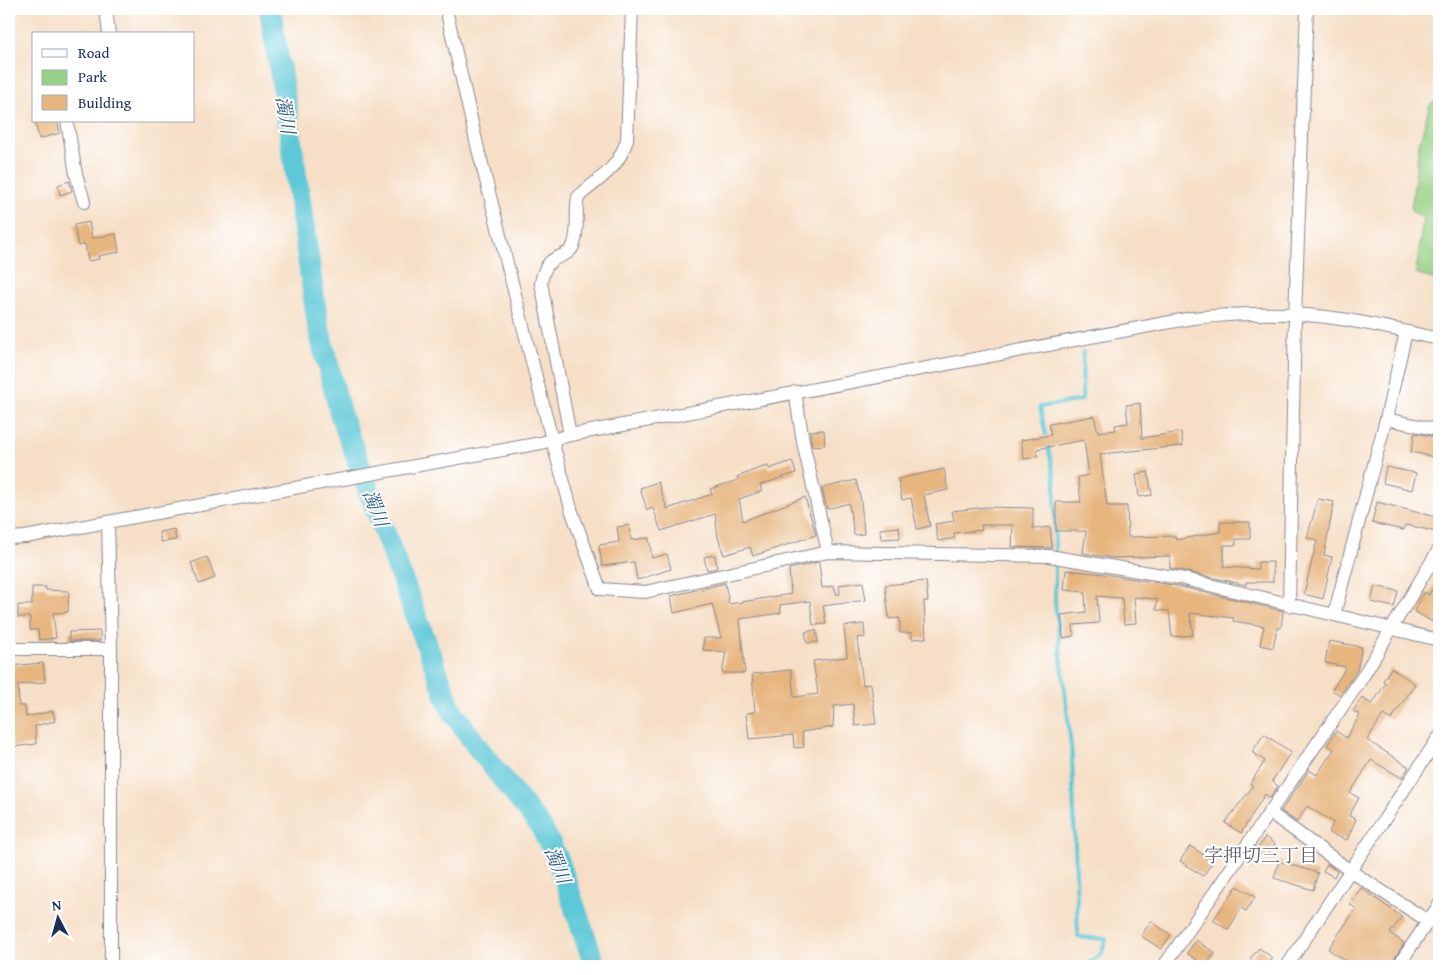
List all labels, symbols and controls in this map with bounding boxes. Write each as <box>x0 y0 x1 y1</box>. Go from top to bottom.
legend <box>32 32 195 122</box>
text: Road <box>78 42 109 63</box>
text: Park <box>78 66 107 87</box>
text: Building <box>78 92 132 113</box>
water label: 濁川 <box>269 94 303 138</box>
water label: 濁川 <box>356 485 397 533</box>
district label: 字押切三丁目 <box>1204 841 1318 869</box>
water label: 濁川 <box>538 842 579 890</box>
north arrow <box>32 892 82 942</box>
text: N <box>51 895 63 916</box>

